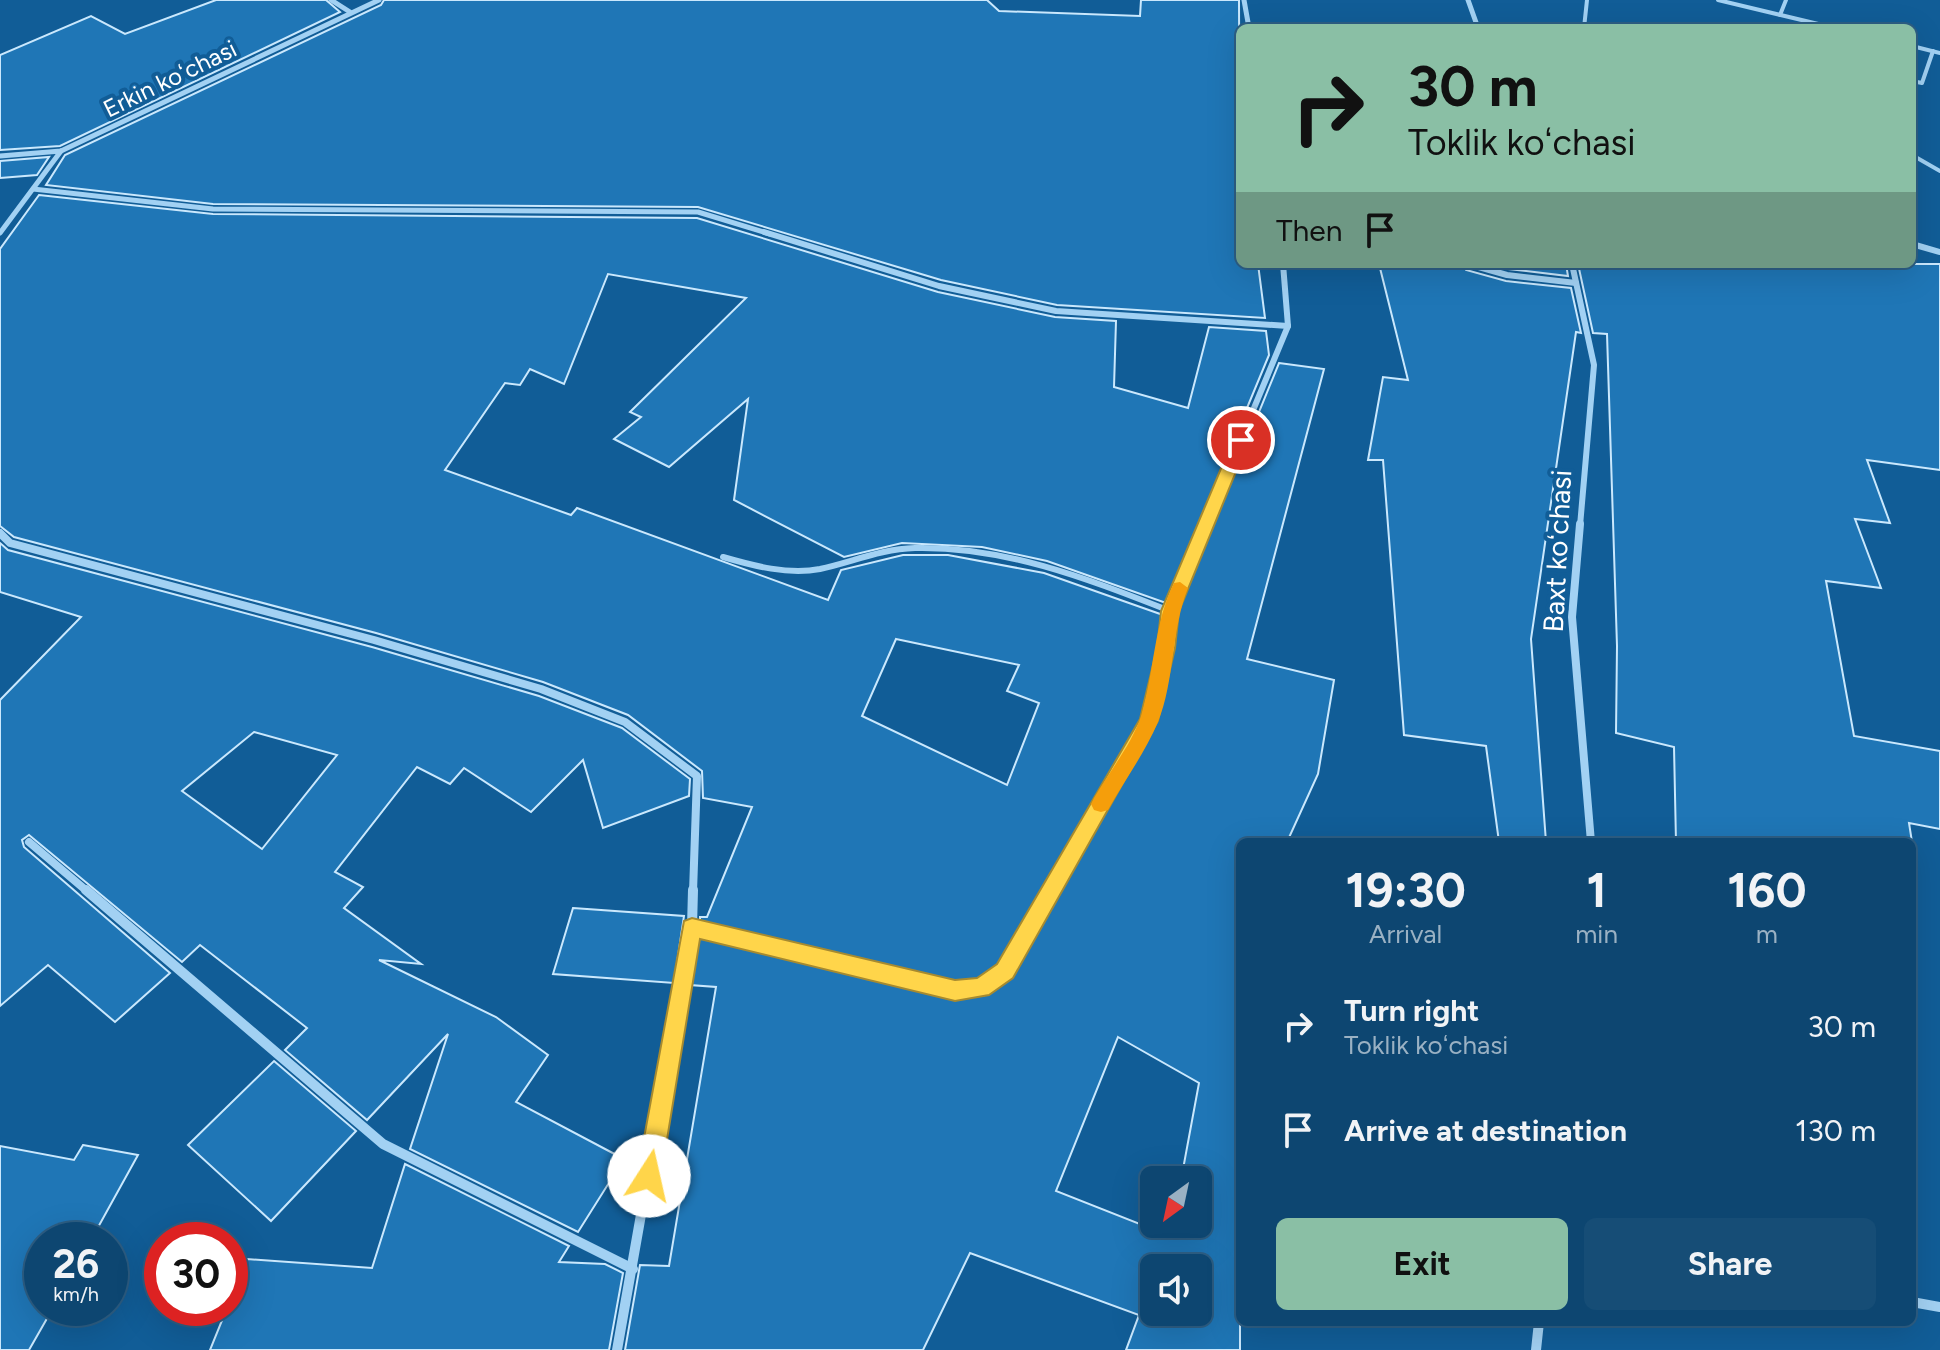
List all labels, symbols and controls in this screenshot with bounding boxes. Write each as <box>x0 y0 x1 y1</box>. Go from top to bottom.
street label: Erkin koʻchasi <box>98 34 241 123</box>
text: 30 m <box>1408 53 1538 120</box>
icon: right <box>1276 56 1380 160</box>
text: Toklik koʻchasi <box>1408 121 1636 164</box>
icon: arrive <box>1358 208 1402 252</box>
text: Then <box>1276 212 1342 249</box>
pin <box>1207 406 1275 474</box>
icon: arrive <box>1219 418 1263 462</box>
street label: Baxt koʻchasi <box>1536 469 1578 633</box>
text: 19:30 <box>1345 861 1466 919</box>
text: 1 <box>1586 861 1607 919</box>
text: 160 <box>1727 861 1807 919</box>
text: Arrival <box>1369 918 1442 950</box>
text: min <box>1575 918 1618 950</box>
text: m <box>1756 918 1778 950</box>
text: Turn right <box>1344 992 1479 1029</box>
icon: right <box>1276 1004 1320 1048</box>
text: 30 m <box>1808 1008 1876 1045</box>
text: Toklik koʻchasi <box>1344 1029 1508 1061</box>
icon: arrive <box>1276 1108 1320 1152</box>
text: Arrive at destination <box>1344 1112 1627 1149</box>
text: 130 m <box>1795 1112 1876 1149</box>
position arrow <box>607 1134 691 1218</box>
north arrow <box>1140 1166 1212 1238</box>
map controls <box>1140 1166 1212 1326</box>
button: Exit <box>1276 1218 1568 1310</box>
button: Share <box>1584 1218 1876 1310</box>
speed limit sign: 30 <box>144 1222 248 1326</box>
text: 26 <box>53 1240 99 1288</box>
button: sound <box>1140 1254 1212 1326</box>
text: km/h <box>53 1282 99 1306</box>

